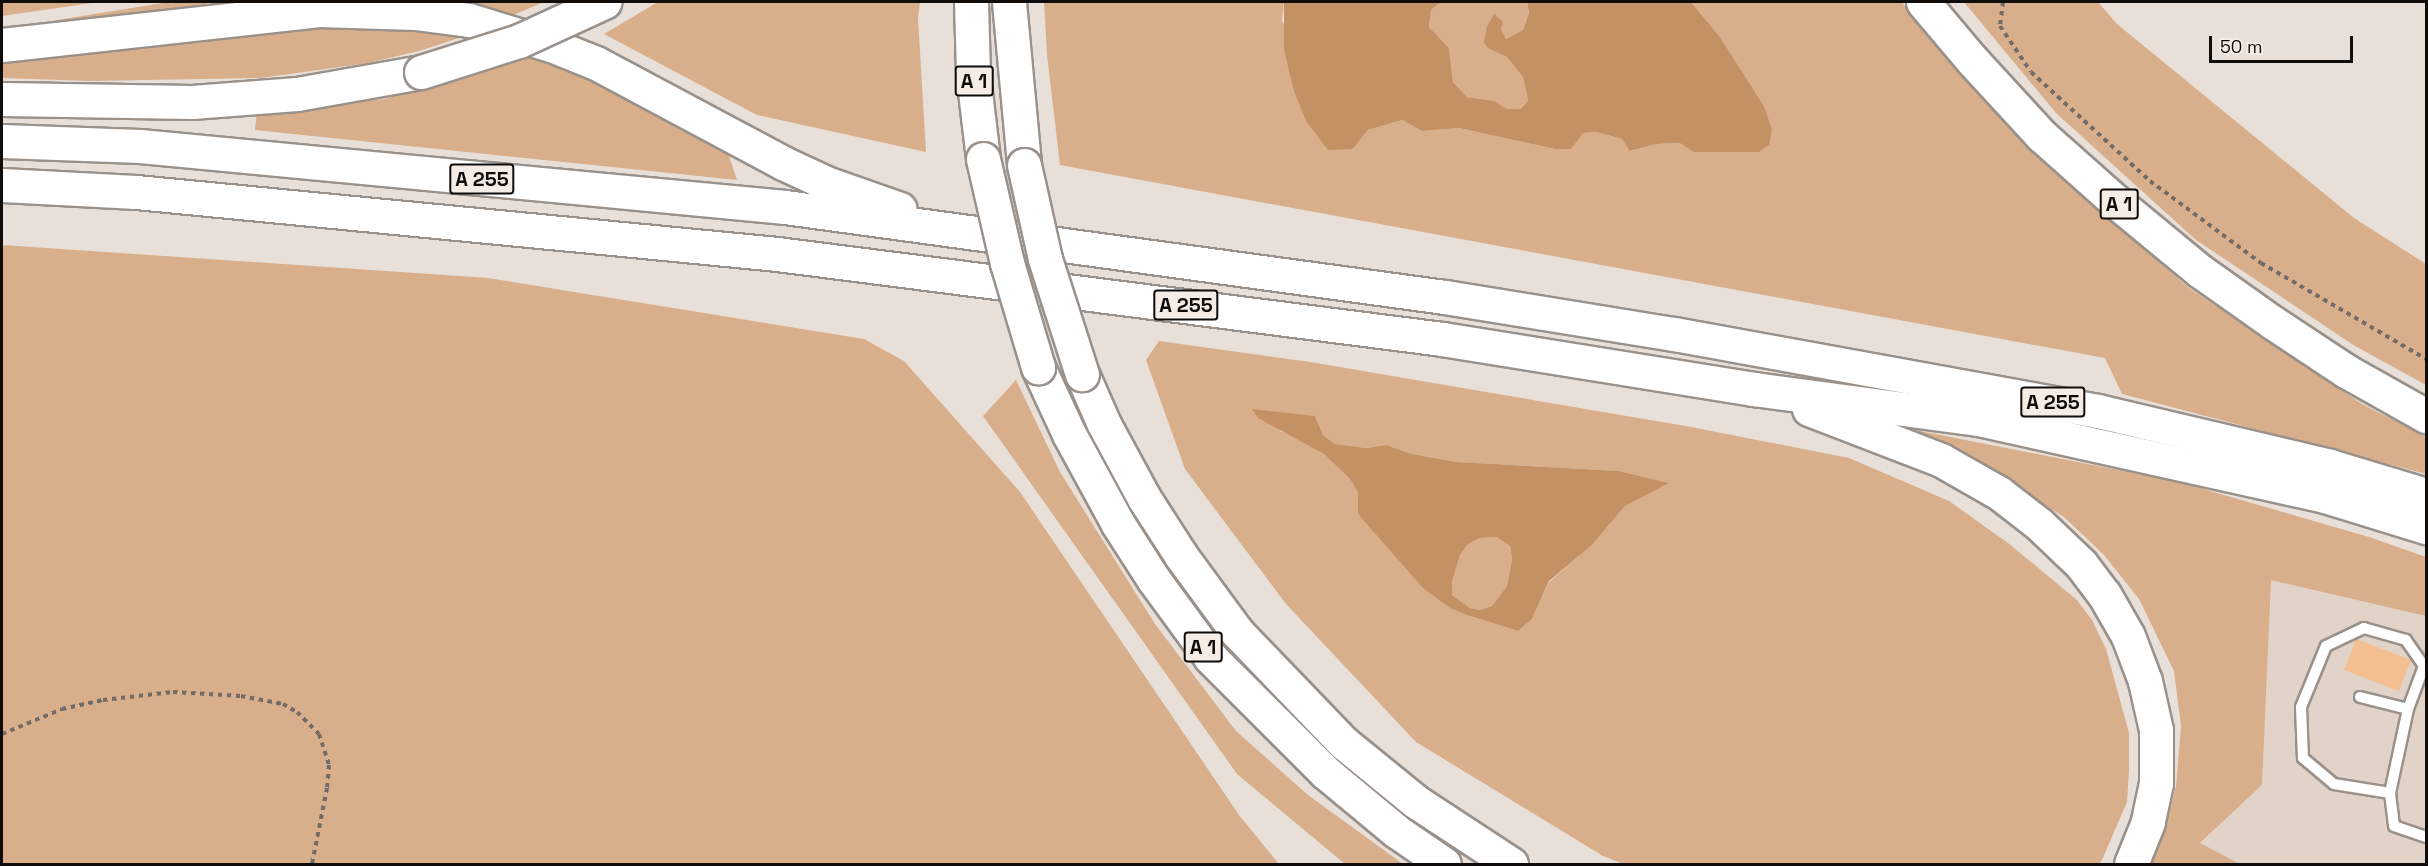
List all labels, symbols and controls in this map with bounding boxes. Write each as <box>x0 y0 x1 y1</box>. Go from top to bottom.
scale bar <box>2212 24 2356 62</box>
text: 50 m <box>2220 35 2262 58</box>
road number: A 1 <box>954 64 994 98</box>
road number: A 255 <box>449 162 515 196</box>
road number: A 1 <box>2100 187 2138 221</box>
road number: A 255 <box>1153 288 1219 322</box>
road number: A 255 <box>2020 385 2086 419</box>
road number: A 1 <box>1184 630 1222 664</box>

